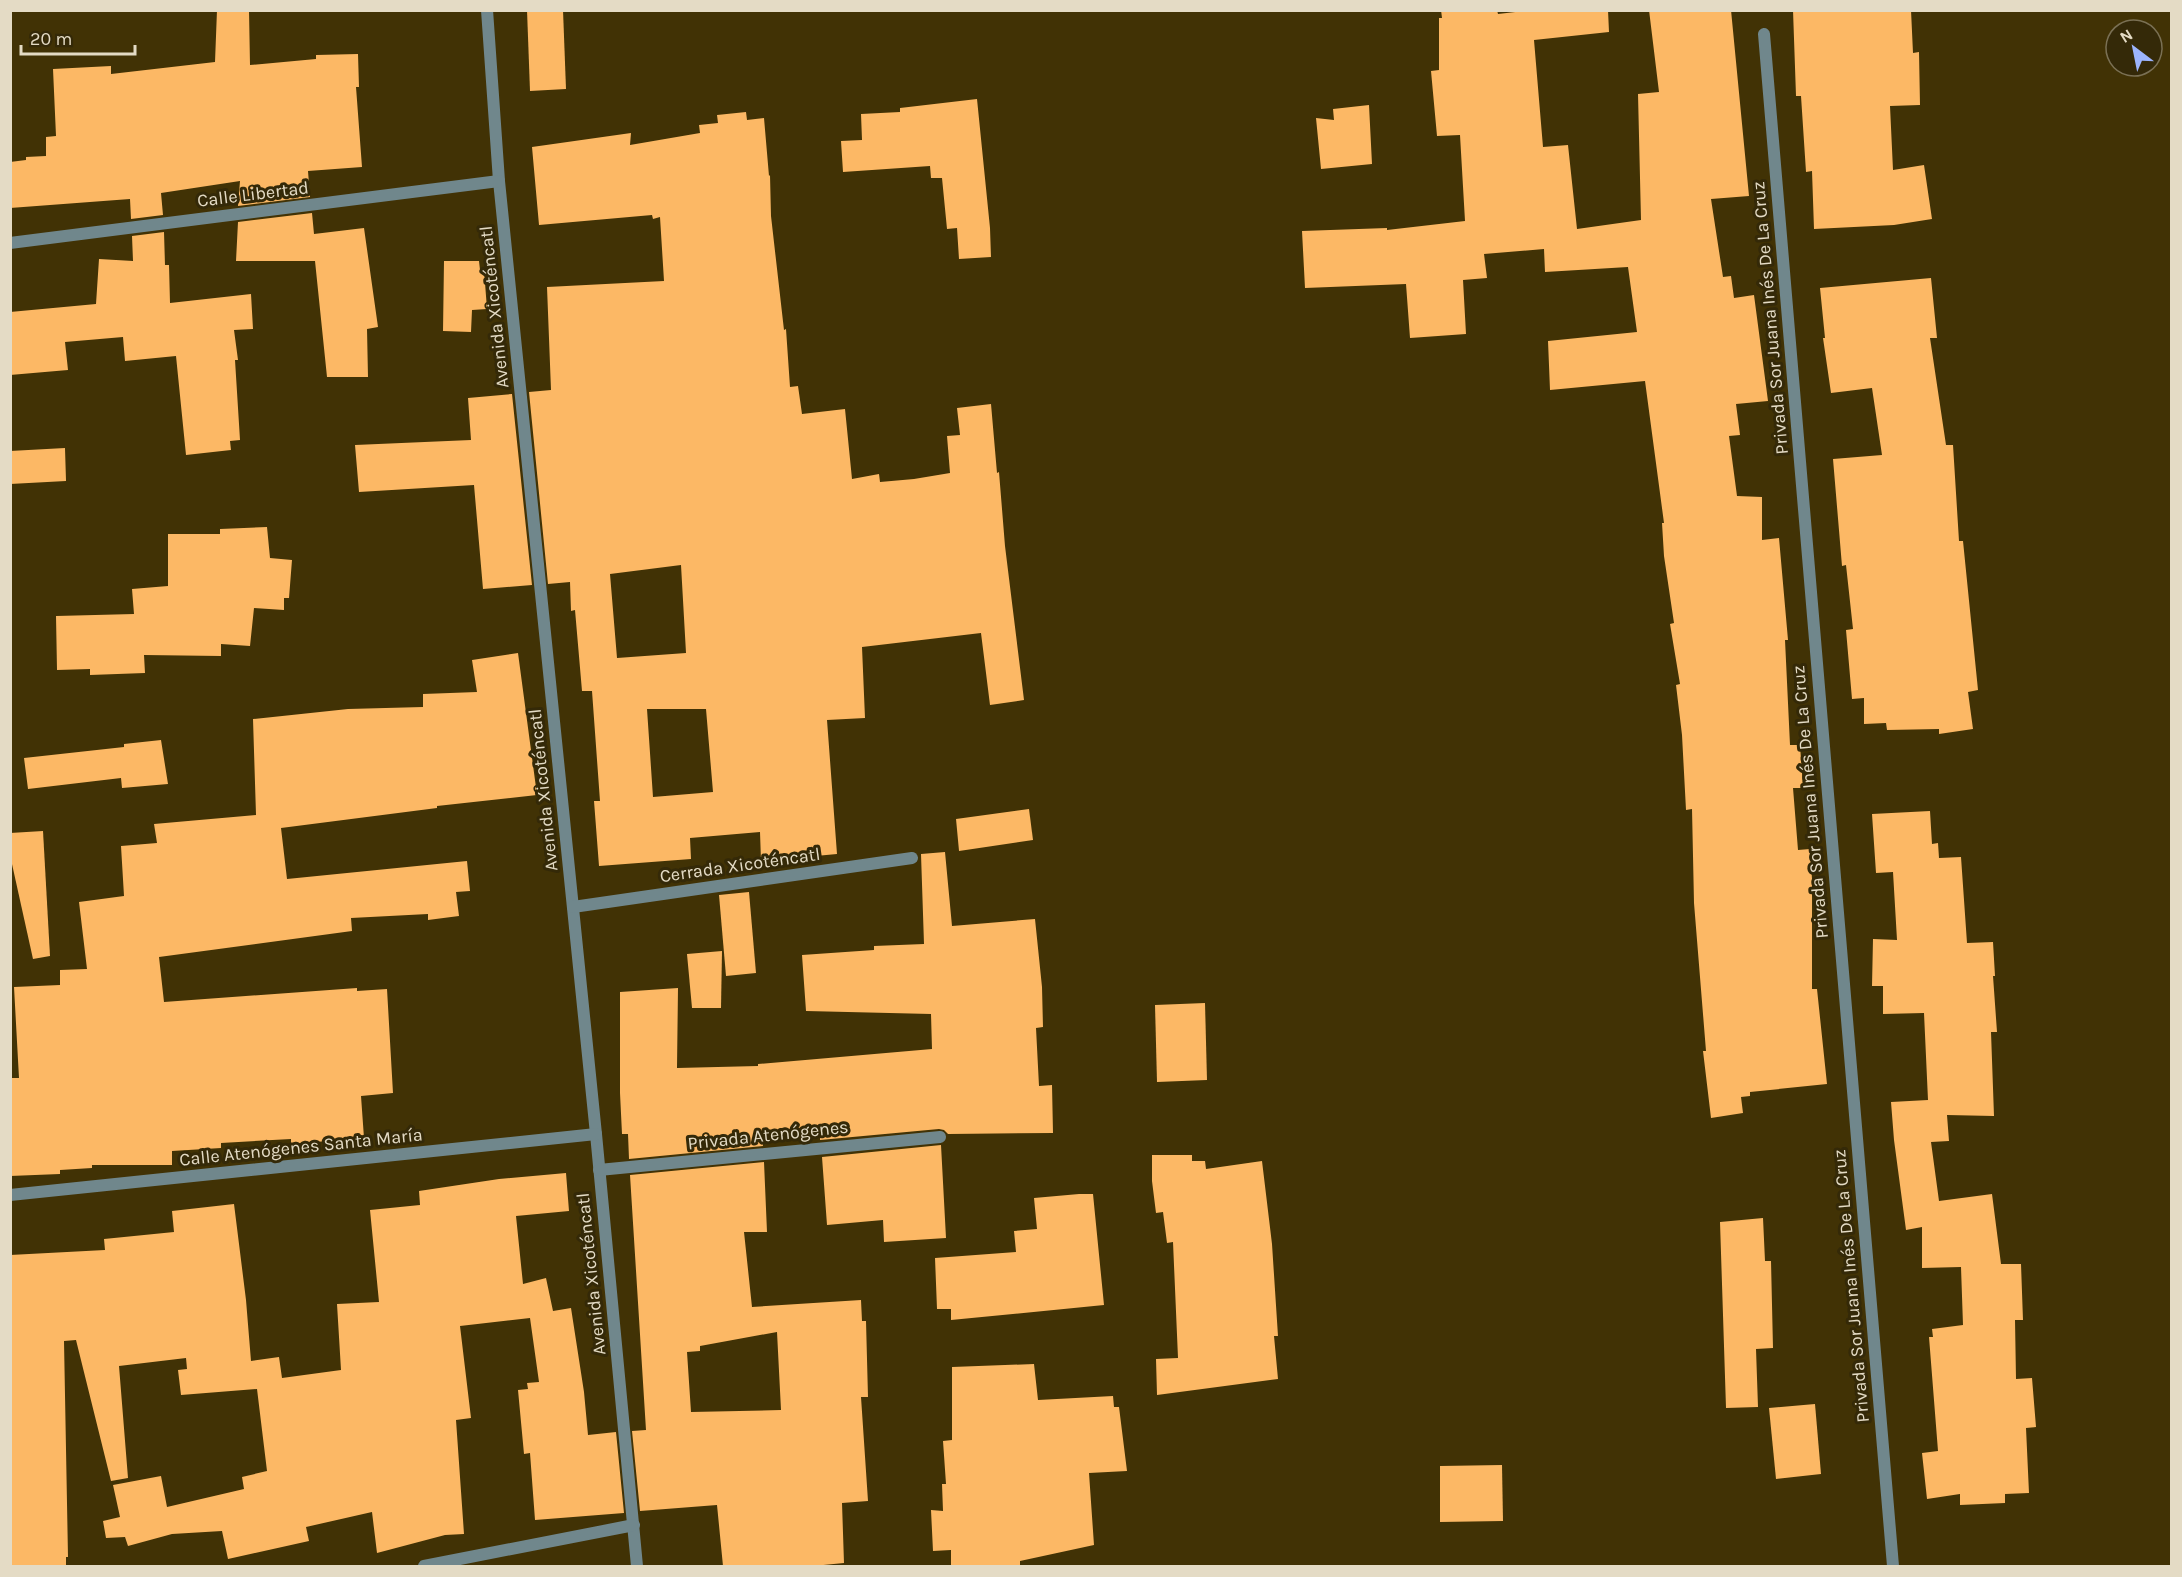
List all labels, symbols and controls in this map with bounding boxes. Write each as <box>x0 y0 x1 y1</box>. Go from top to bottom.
scale bar <box>21 18 135 56</box>
north arrow <box>2104 18 2164 78</box>
text: N <box>2116 25 2136 47</box>
text: 20 m <box>30 28 72 50</box>
street label: Calle Libertad <box>196 176 310 212</box>
street label: Privada Sor Juana Inés De La Cruz <box>1747 181 1793 455</box>
street label: Avenida Xicoténcatl <box>475 225 513 389</box>
street label: Privada Sor Juana Inés De La Cruz <box>1787 665 1833 939</box>
street label: Avenida Xicoténcatl <box>524 708 562 872</box>
street label: Cerrada Xicoténcatl <box>658 843 822 887</box>
street label: Privada Atenógenes <box>686 1116 850 1154</box>
street label: Calle Atenógenes Santa María <box>178 1123 424 1171</box>
street label: Privada Sor Juana Inés De La Cruz <box>1828 1149 1874 1423</box>
street label: Avenida Xicoténcatl <box>572 1192 610 1356</box>

